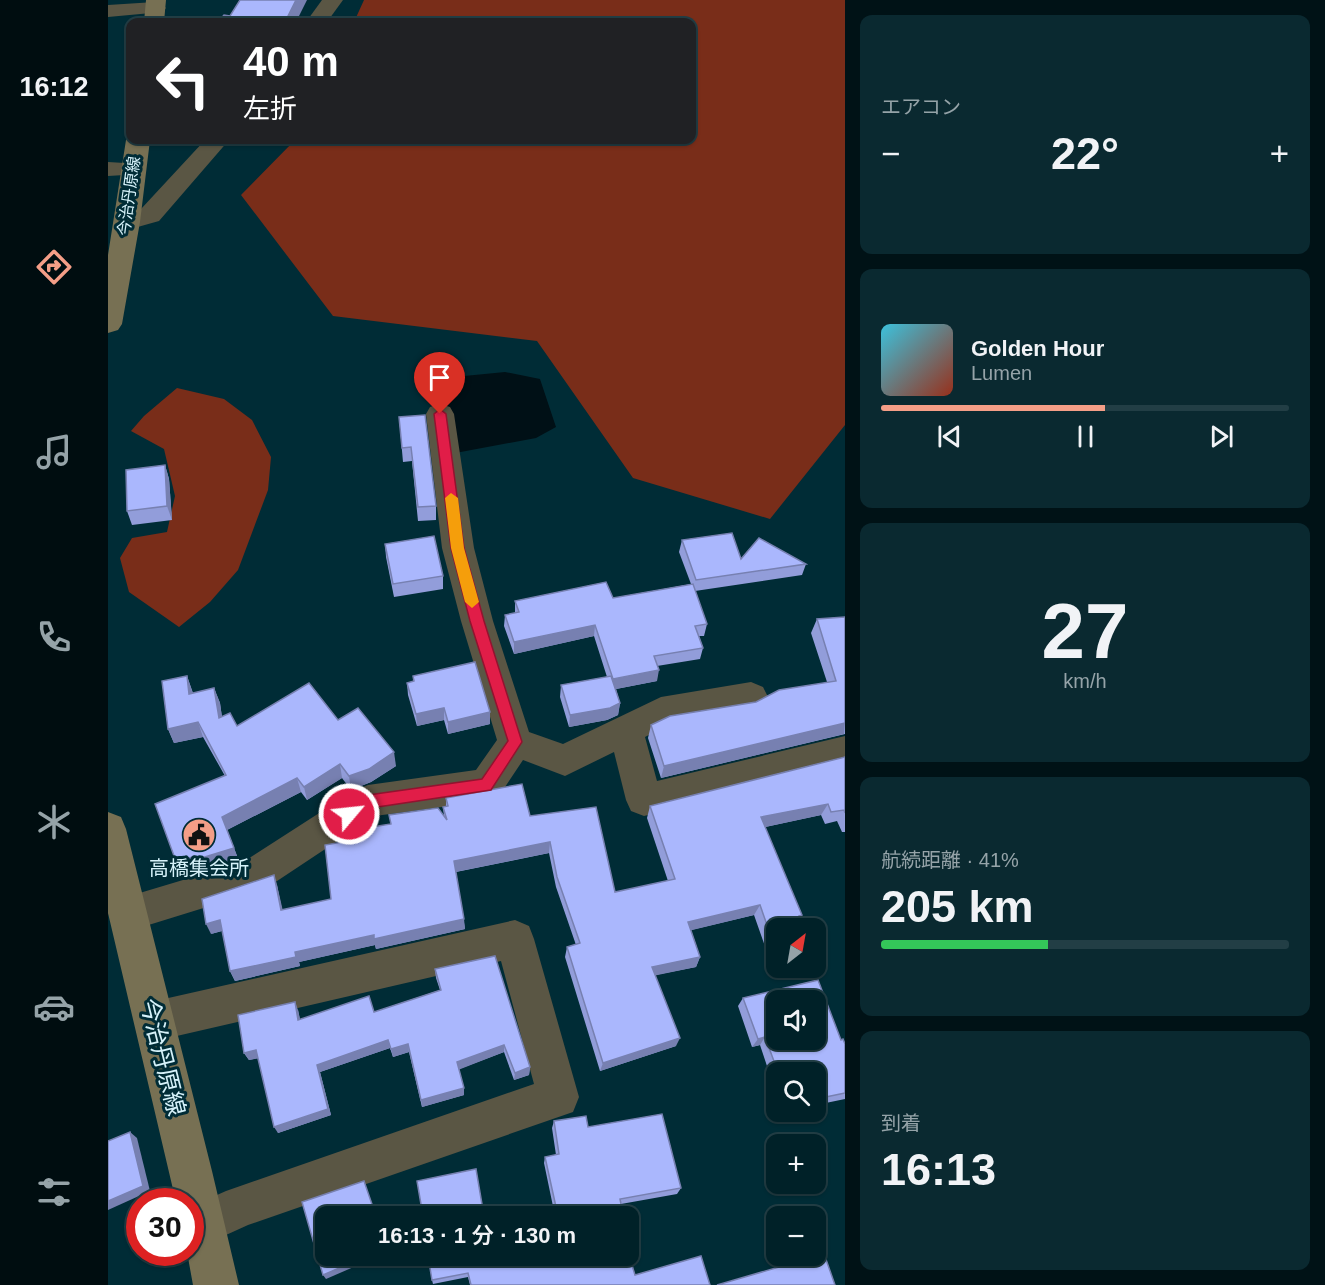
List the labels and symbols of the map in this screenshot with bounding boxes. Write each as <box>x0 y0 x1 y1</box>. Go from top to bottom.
street label: 今治丹原線 <box>115 155 143 237</box>
pin <box>414 352 465 414</box>
position arrow <box>317 782 381 846</box>
public building icon: 高橋集会所 <box>181 817 217 853</box>
place label: 高橋集会所 <box>149 857 249 879</box>
north arrow <box>766 918 826 978</box>
street label: 今治丹原線 <box>135 996 191 1118</box>
speed limit sign: 30 <box>126 1188 204 1266</box>

